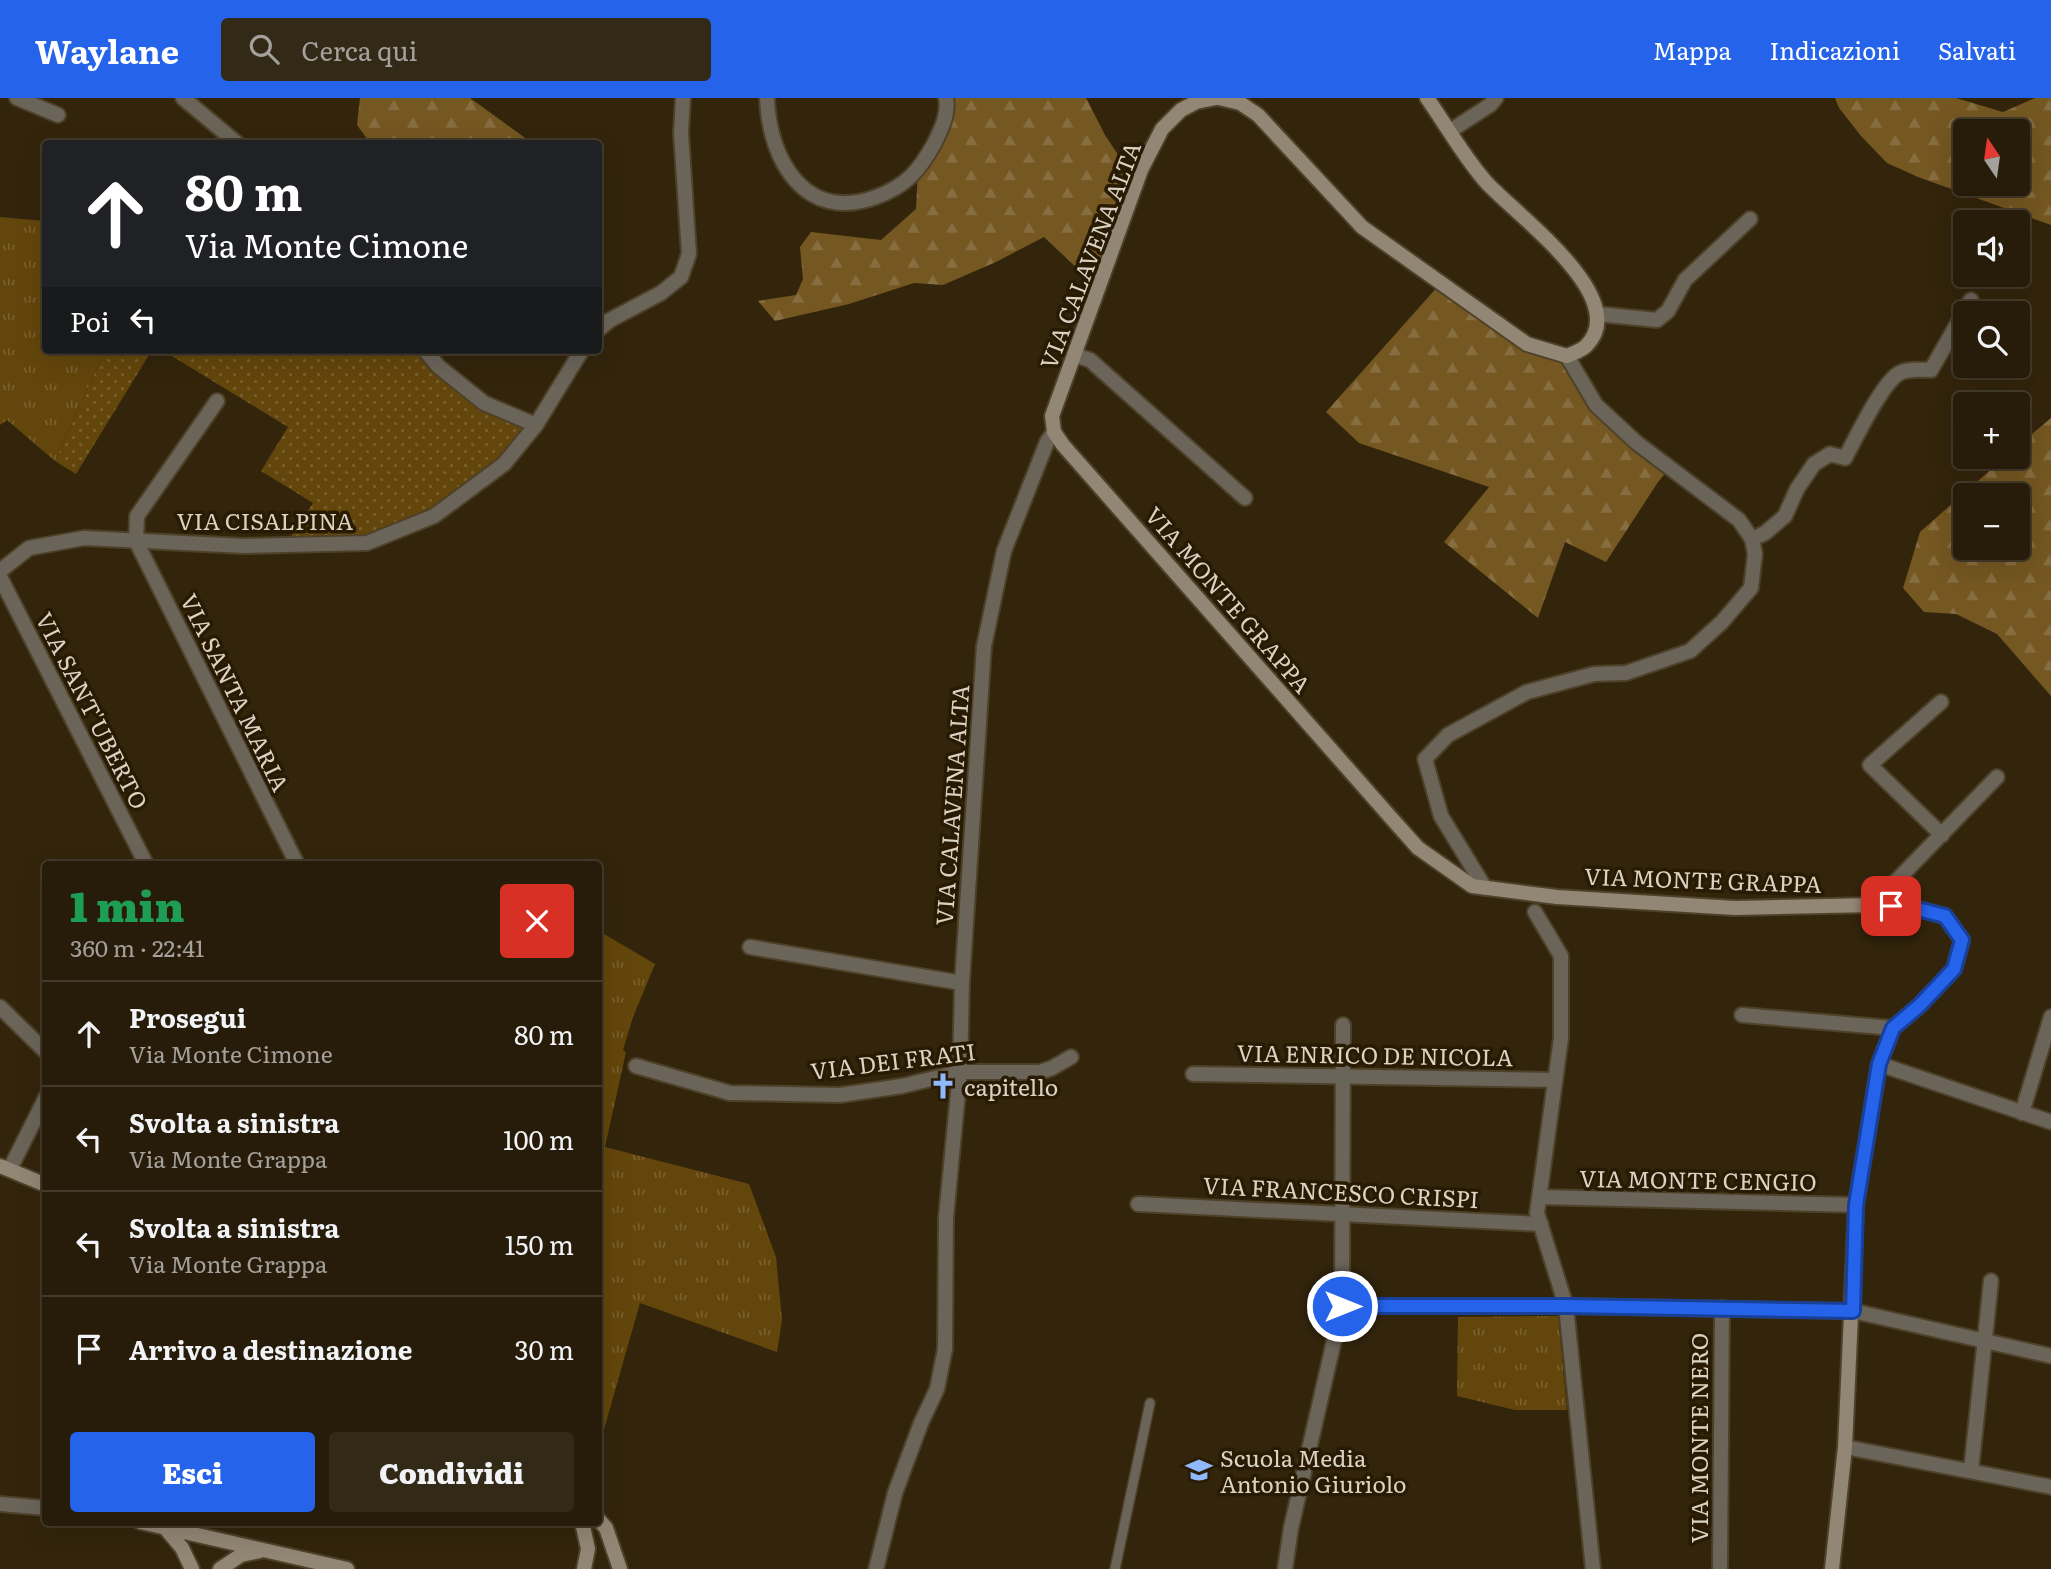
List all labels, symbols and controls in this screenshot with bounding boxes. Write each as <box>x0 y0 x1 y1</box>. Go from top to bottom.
search box <box>221 18 711 81</box>
text: Waylane <box>35 25 179 74</box>
icon: search <box>245 30 283 68</box>
text: Cerca qui <box>301 30 417 69</box>
text: Mappa <box>1653 32 1731 67</box>
text: Indicazioni <box>1769 32 1900 67</box>
text: Salvati <box>1938 32 2016 67</box>
north arrow <box>1953 119 2030 196</box>
map controls <box>1953 119 2030 560</box>
street label: VIA CALAVENA ALTA <box>1030 136 1148 374</box>
text: 80 m <box>185 153 303 226</box>
icon: ahead <box>70 168 161 259</box>
button: sound <box>1953 210 2030 287</box>
text: Via Monte Cimone <box>185 220 468 268</box>
text: Poi <box>70 301 110 340</box>
icon: left <box>124 301 162 339</box>
button: search <box>1953 301 2030 378</box>
button: + <box>1953 392 2030 469</box>
button: − <box>1953 483 2030 560</box>
street label: VIA MONTE GRAPPA <box>1138 498 1320 700</box>
street label: VIA CISALPINA <box>177 503 353 537</box>
street label: VIA SANTA MARIA <box>173 587 299 797</box>
street label: VIA SANT'UBERTO <box>29 606 157 814</box>
street label: VIA CALAVENA ALTA <box>926 683 976 926</box>
street label: VIA MONTE GRAPPA <box>1584 858 1822 900</box>
text: 1 min <box>70 873 185 935</box>
pin <box>1861 876 1921 936</box>
button: close <box>500 884 574 958</box>
icon: arrive <box>1872 887 1910 925</box>
text: 360 m · 22:41 <box>70 930 204 964</box>
text: Prosegui <box>129 997 246 1036</box>
text: 80 m <box>514 1014 574 1053</box>
icon: ahead <box>70 1015 108 1053</box>
street label: VIA DEI FRATI <box>809 1033 977 1087</box>
street label: VIA ENRICO DE NICOLA <box>1237 1035 1513 1073</box>
text: Via Monte Cimone <box>129 1036 333 1070</box>
place label: capitello <box>964 1069 1058 1103</box>
church icon: capitello <box>928 1071 958 1101</box>
text: Svolta a sinistra <box>129 1102 340 1141</box>
text: 100 m <box>503 1119 574 1158</box>
icon: left <box>70 1120 108 1158</box>
text: Via Monte Grappa <box>129 1141 327 1175</box>
street label: VIA MONTE CENGIO <box>1579 1160 1817 1198</box>
street label: VIA FRANCESCO CRISPI <box>1202 1167 1480 1215</box>
text: Svolta a sinistra <box>129 1207 340 1246</box>
text: 150 m <box>505 1224 574 1263</box>
icon: left <box>70 1225 108 1263</box>
text: Via Monte Grappa <box>129 1246 327 1280</box>
position arrow <box>1305 1269 1379 1343</box>
text: Arrivo a destinazione <box>129 1329 413 1368</box>
text: 30 m <box>514 1329 574 1368</box>
icon: arrive <box>70 1330 108 1368</box>
street label: VIA MONTE NERO <box>1681 1333 1715 1543</box>
button: Esci <box>70 1432 315 1512</box>
button: Condividi <box>329 1432 574 1512</box>
place label: Scuola Media Antonio Giuriolo <box>1220 1440 1407 1500</box>
school or university icon: Scuola Media Antonio Giuriolo <box>1184 1455 1214 1485</box>

